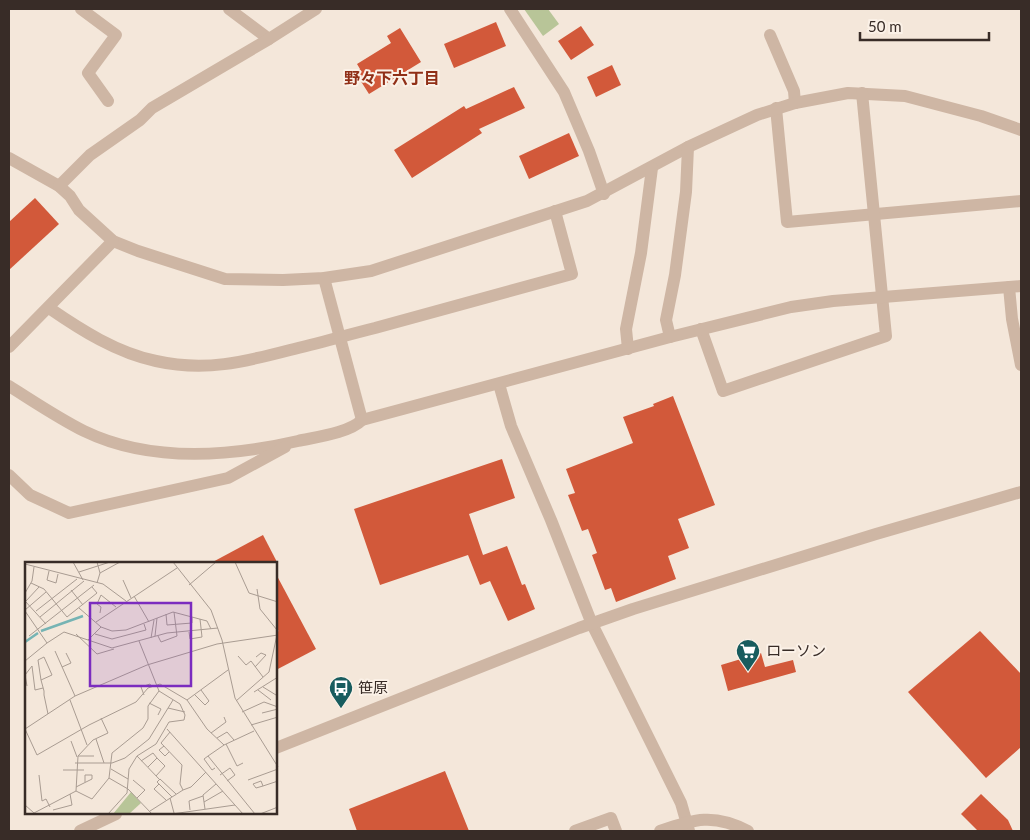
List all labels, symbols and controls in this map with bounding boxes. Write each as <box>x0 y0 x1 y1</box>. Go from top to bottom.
scale bar <box>860 10 989 42</box>
text: 50 m <box>868 17 902 35</box>
district label: 野々下六丁目 <box>344 68 440 87</box>
inset map <box>25 562 278 815</box>
supermarket icon: ローソン <box>735 638 761 672</box>
place label: ローソン <box>766 641 826 659</box>
bus stop icon: 笹原 <box>328 675 354 709</box>
place label: 笹原 <box>358 678 388 696</box>

